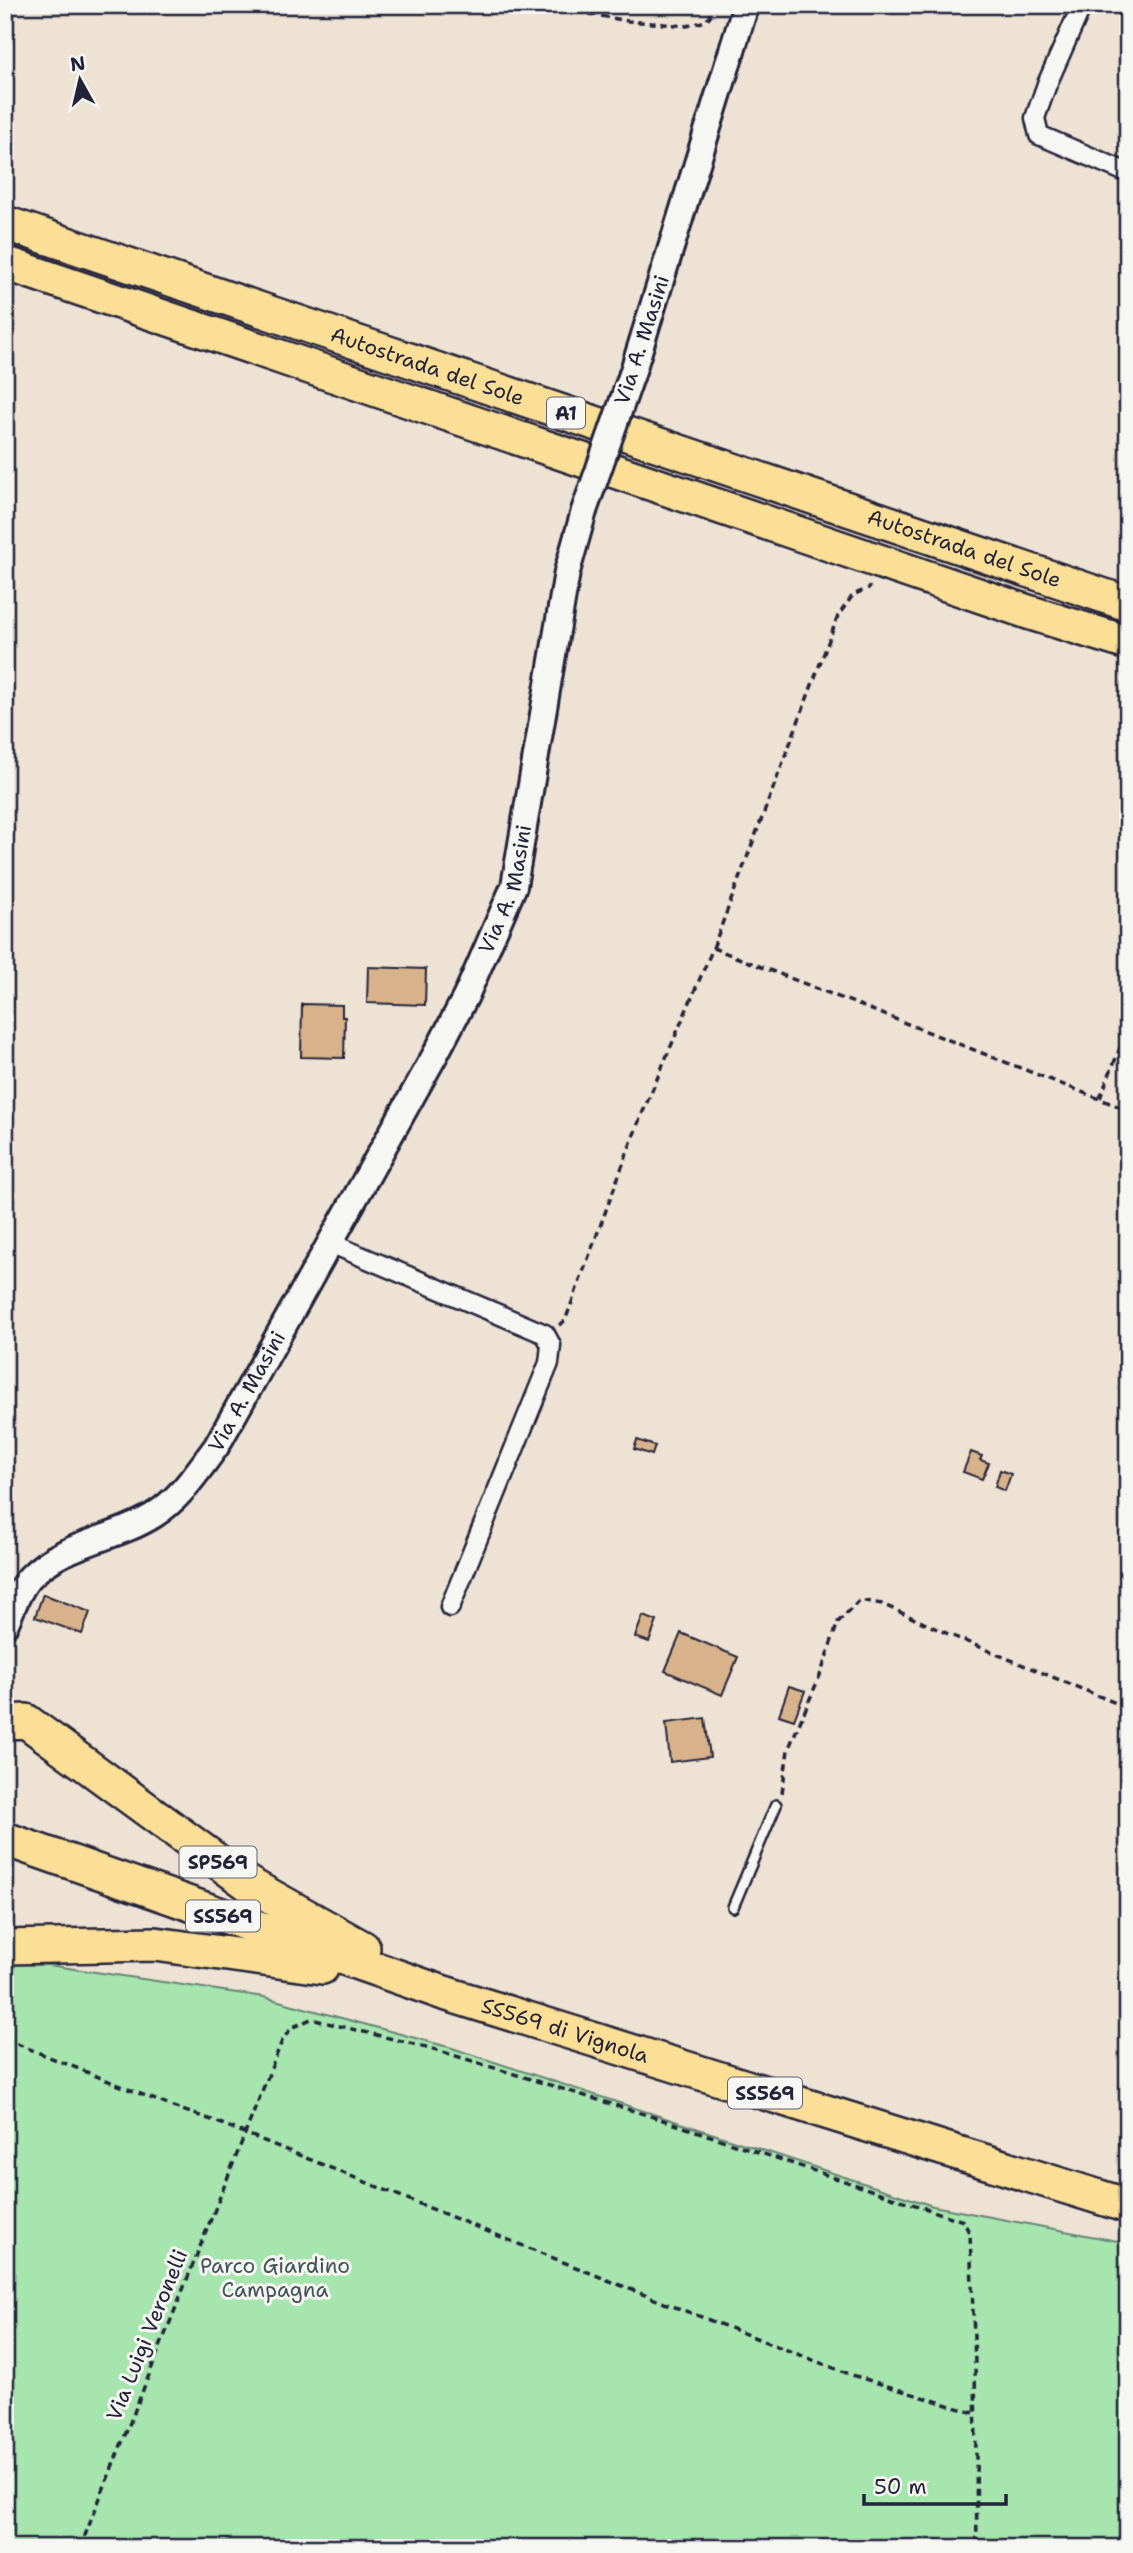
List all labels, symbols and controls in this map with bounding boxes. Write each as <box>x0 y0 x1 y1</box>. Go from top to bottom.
north arrow <box>46 46 116 116</box>
text: N <box>69 50 87 77</box>
street label: Via A. Masini <box>608 272 676 408</box>
street label: Autostrada del Sole <box>327 320 528 412</box>
road number: A1 <box>547 398 585 428</box>
street label: Autostrada del Sole <box>864 503 1065 594</box>
street label: Via A. Masini <box>472 822 538 958</box>
street label: Via A. Masini <box>202 1326 292 1457</box>
road number: SP569 <box>180 1846 256 1878</box>
road number: SS569 <box>186 1900 260 1932</box>
street label: SS569 di Vignola <box>478 1991 652 2070</box>
road number: SS569 <box>728 2078 802 2108</box>
street label: Via Luigi Veronelli <box>100 2245 194 2425</box>
park label: Parco Giardino Campagna <box>200 2252 350 2304</box>
scale bar <box>864 2462 1005 2506</box>
text: 50 m <box>874 2473 927 2501</box>

